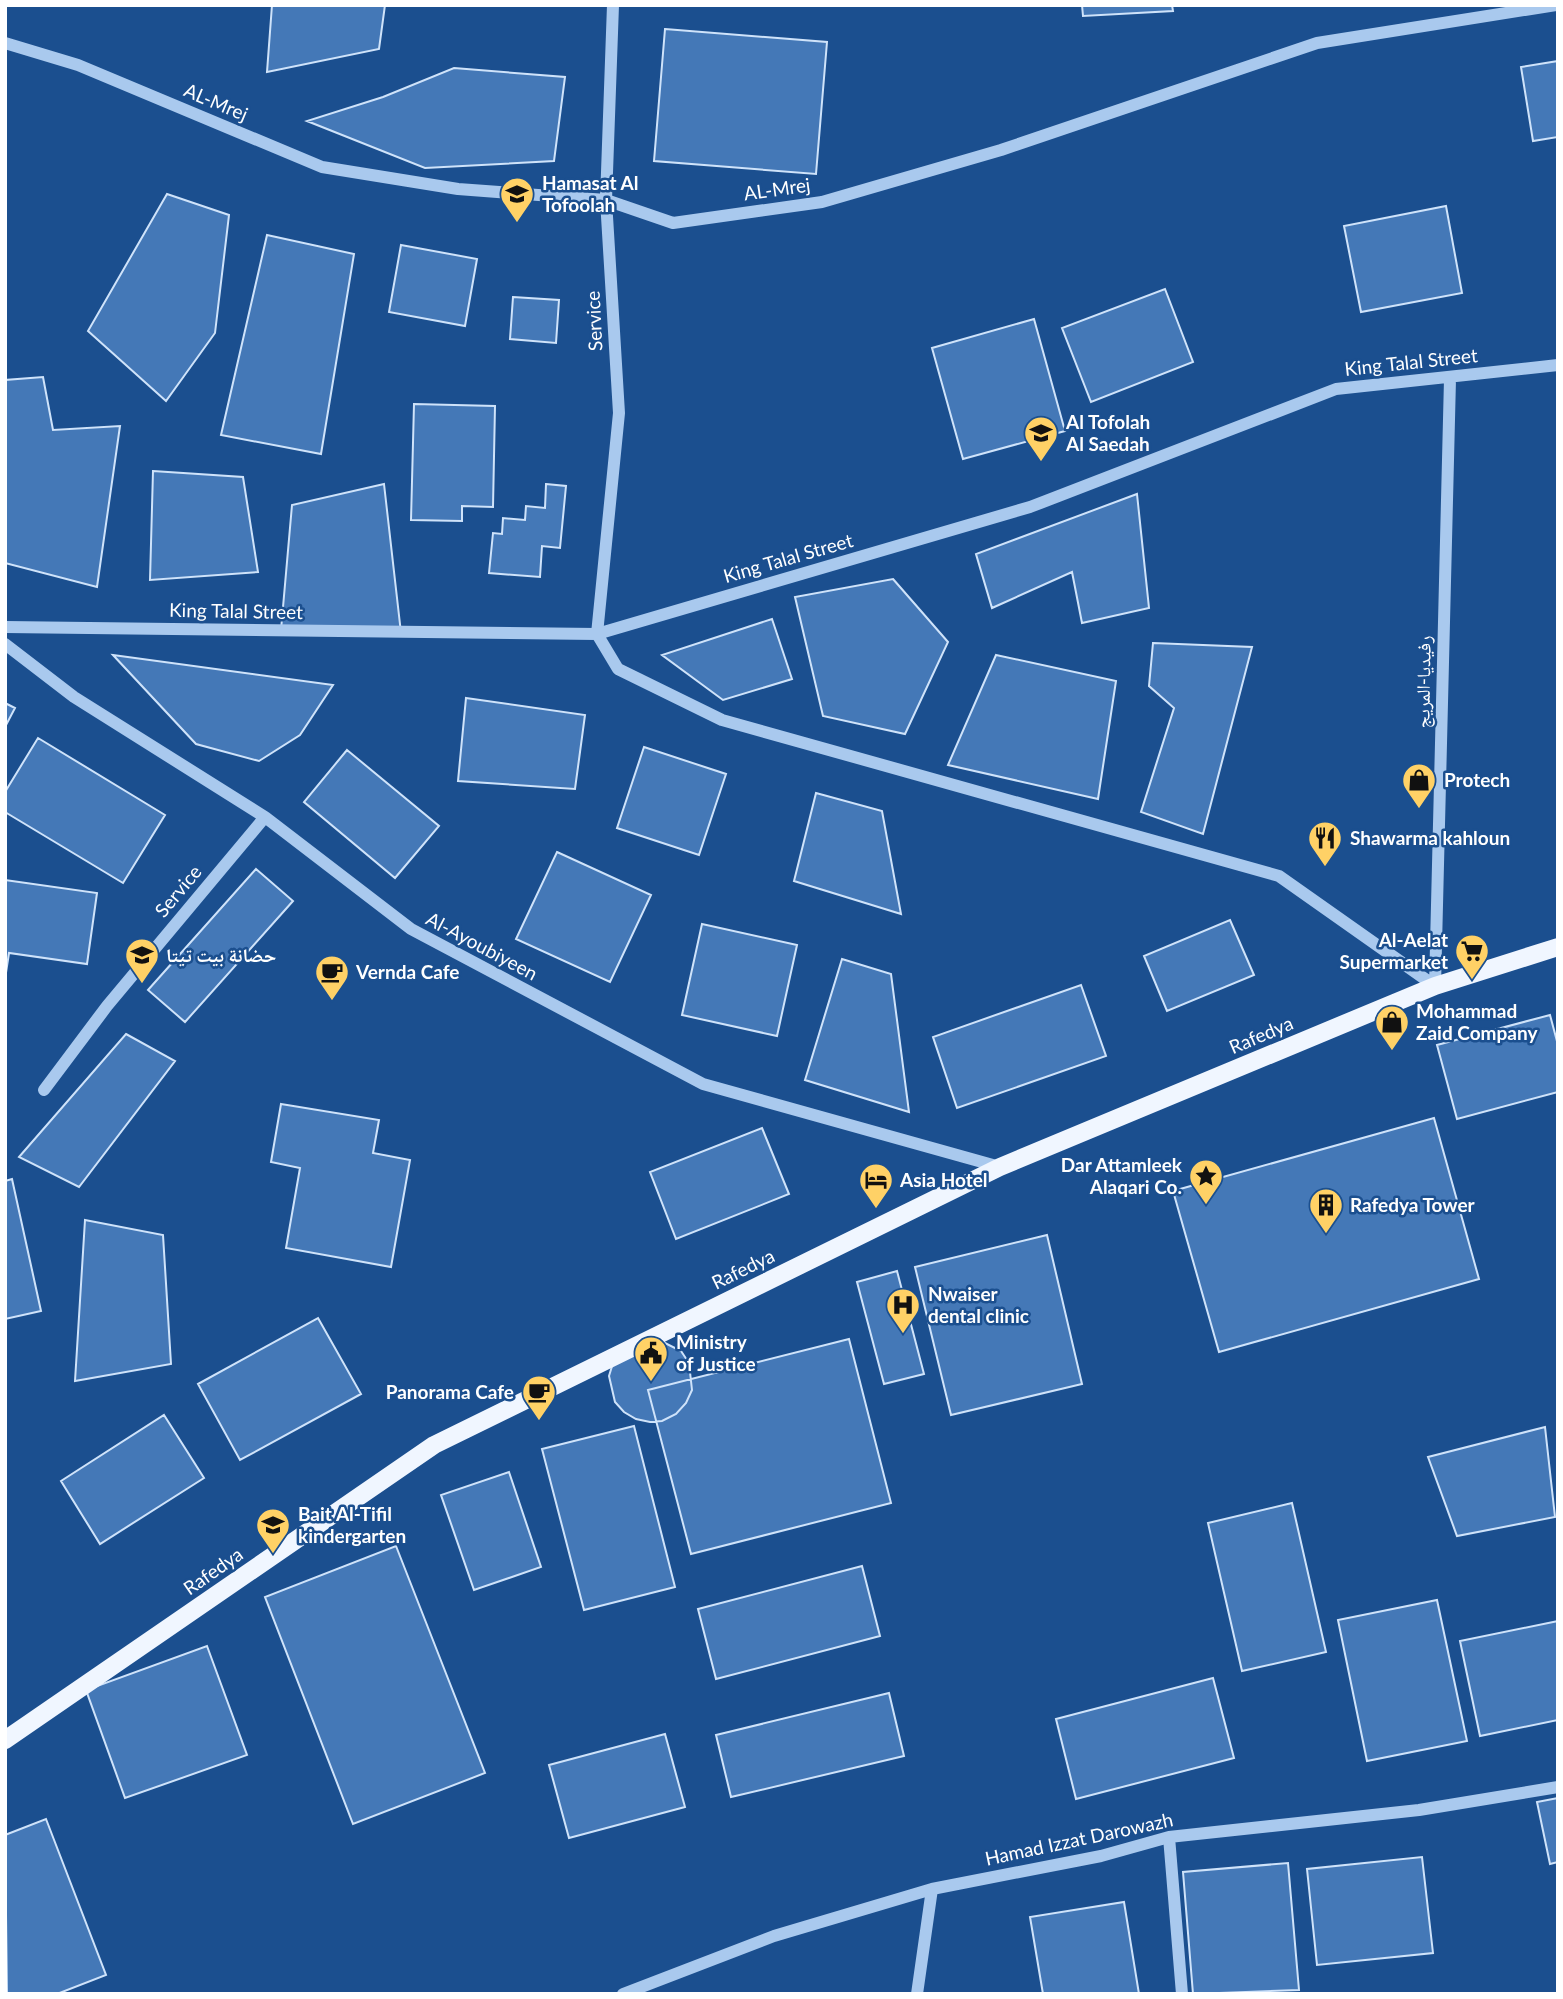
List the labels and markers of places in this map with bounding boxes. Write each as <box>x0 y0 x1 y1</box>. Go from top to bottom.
place label: Hamasat Al Tofoolah <box>542 171 638 216</box>
school or university icon: Hamasat Al Tofoolah <box>498 175 536 224</box>
place label: Al Tofolah Al Saedah <box>1065 410 1150 455</box>
school or university icon: Al Tofolah Al Saedah <box>1022 414 1060 463</box>
shop icon: Protech <box>1400 761 1438 810</box>
place label: Protech <box>1444 768 1510 791</box>
restaurant icon: Shawarma kahloun <box>1306 819 1344 868</box>
place label: Shawarma kahloun <box>1350 826 1510 849</box>
place label: Al-Aelat Supermarket <box>1340 928 1448 973</box>
supermarket icon: Al-Aelat Supermarket <box>1453 932 1491 981</box>
school or university icon: حضانة بيت تيتا <box>123 936 161 985</box>
place label: حضانة بيت تيتا <box>166 943 276 967</box>
cafe icon: Vernda Cafe <box>313 953 351 1002</box>
place label: Vernda Cafe <box>355 960 459 983</box>
place label: Mohammad Zaid Company <box>1416 999 1538 1044</box>
shop icon: Mohammad Zaid Company <box>1373 1003 1411 1052</box>
place label: Dar Attamleek Alaqari Co. <box>1061 1153 1183 1198</box>
place icon: Dar Attamleek Alaqari Co. <box>1187 1157 1225 1206</box>
hotel icon: Asia Hotel <box>857 1161 895 1210</box>
place label: Asia Hotel <box>899 1168 988 1191</box>
building icon: Rafedya Tower <box>1307 1186 1345 1235</box>
place label: Rafedya Tower <box>1350 1193 1476 1216</box>
place label: Nwaiser dental clinic <box>928 1282 1029 1327</box>
hospital icon: Nwaiser dental clinic <box>884 1286 922 1335</box>
place label: Ministry of Justice <box>676 1330 756 1375</box>
public building icon: Ministry of Justice <box>632 1334 670 1383</box>
cafe icon: Panorama Cafe <box>520 1373 558 1422</box>
place label: Panorama Cafe <box>386 1380 514 1403</box>
place label: Bait Al-Tifil kindergarten <box>298 1502 406 1547</box>
school or university icon: Bait Al-Tifil kindergarten <box>254 1506 292 1555</box>

